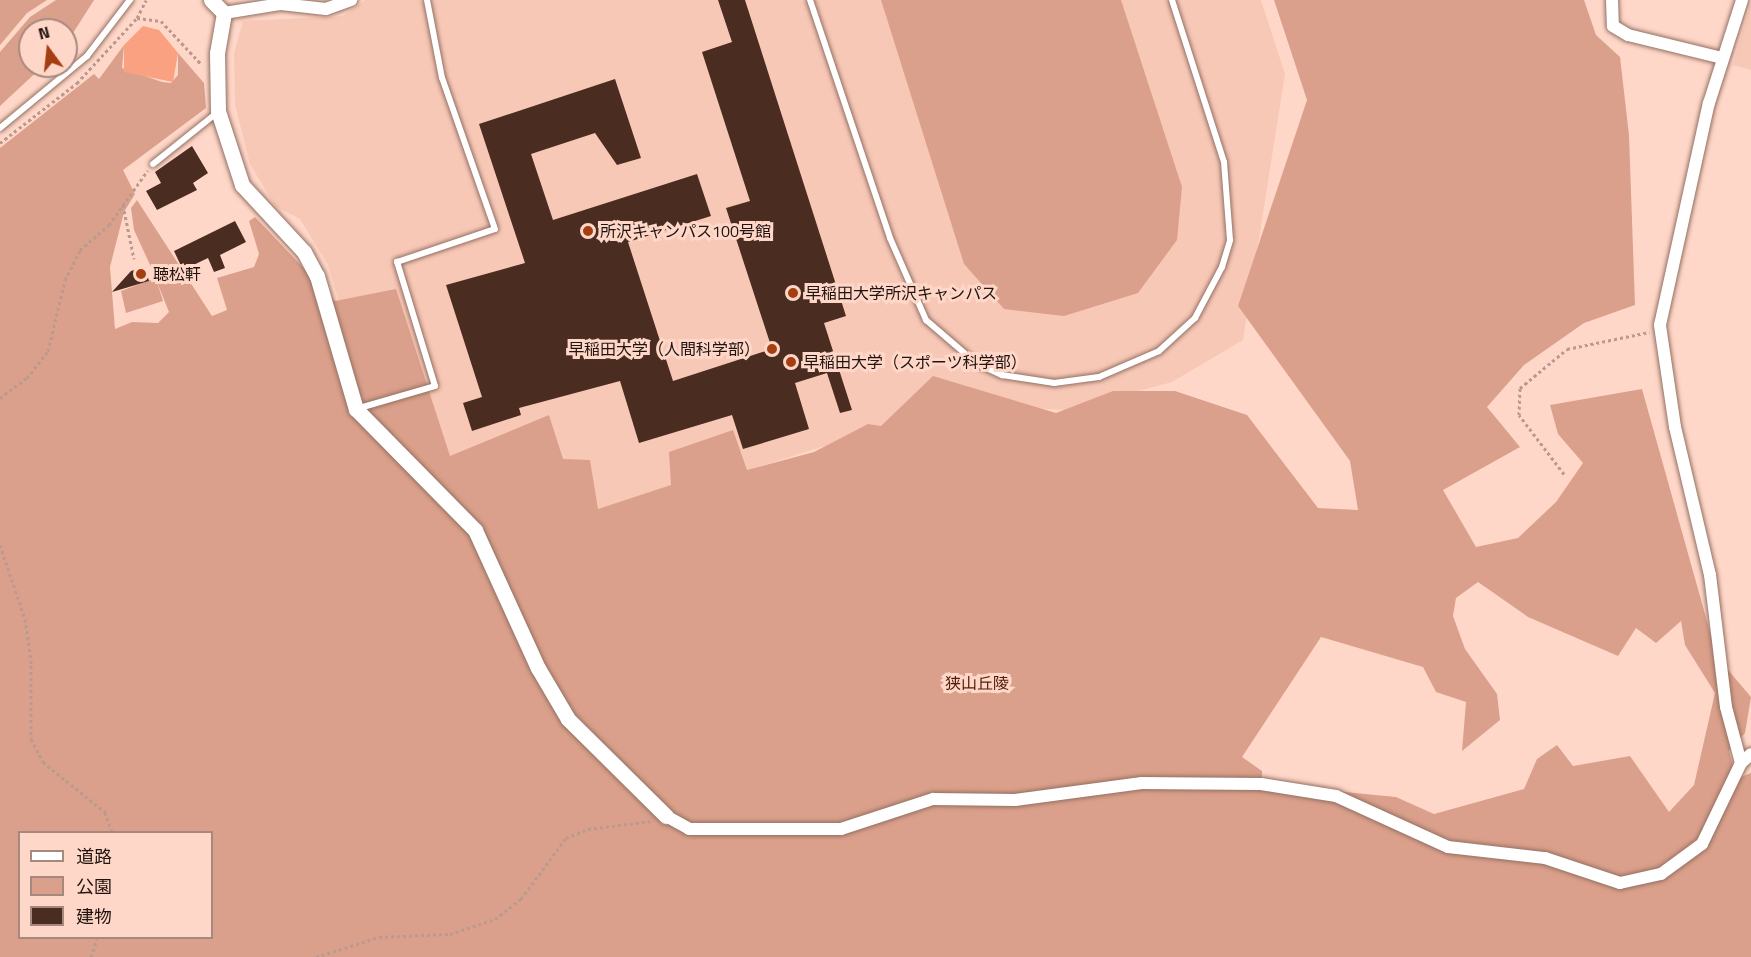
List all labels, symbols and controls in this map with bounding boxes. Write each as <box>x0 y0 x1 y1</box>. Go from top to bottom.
north arrow <box>18 18 78 78</box>
text: N <box>35 20 52 46</box>
place label: 所沢キャンパス100号館 <box>600 221 771 241</box>
marker: 所沢キャンパス100号館 <box>581 224 595 238</box>
place label: 聴松軒 <box>153 264 201 284</box>
marker: 聴松軒 <box>134 267 148 281</box>
place label: 早稲田大学所沢キャンパス <box>805 283 997 303</box>
marker: 早稲田大学所沢キャンパス <box>786 286 800 300</box>
place label: 早稲田大学（人間科学部） <box>568 339 760 359</box>
marker: 早稲田大学（人間科学部） <box>765 342 779 356</box>
place label: 早稲田大学（スポーツ科学部） <box>803 352 1027 372</box>
marker: 早稲田大学（スポーツ科学部） <box>784 355 798 369</box>
park label: 狭山丘陵 <box>945 673 1009 693</box>
legend <box>18 831 213 939</box>
text: 道路 <box>76 843 112 870</box>
text: 公園 <box>76 873 112 900</box>
text: 建物 <box>76 903 112 930</box>

